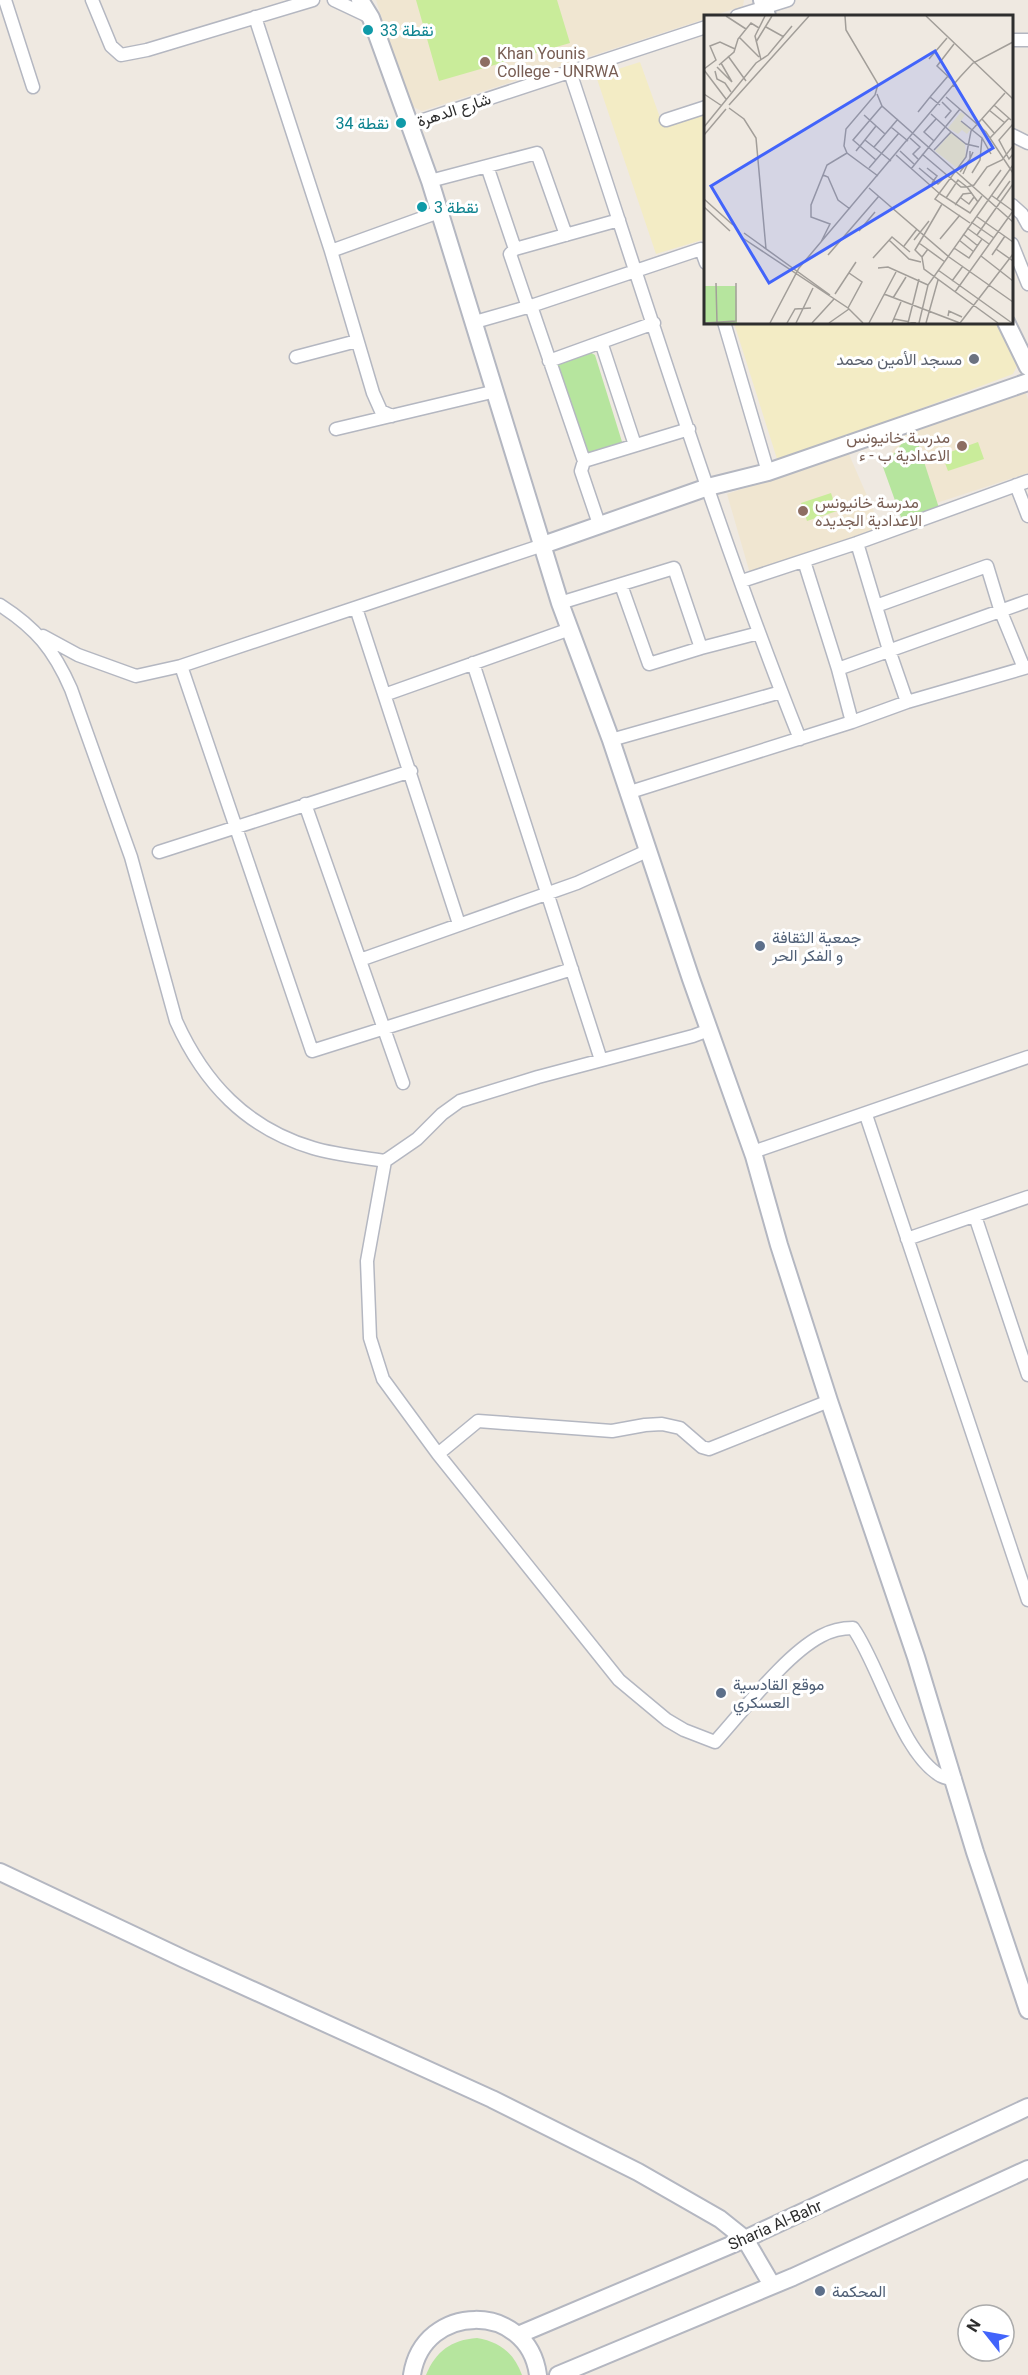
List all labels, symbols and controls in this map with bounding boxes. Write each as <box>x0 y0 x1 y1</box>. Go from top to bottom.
inset map <box>704 15 1013 324</box>
place label: نقطة 33 <box>380 21 434 40</box>
marker: نقطة 33 <box>361 23 375 37</box>
place label: Khan Younis College - UNRWA <box>497 44 619 81</box>
marker: Khan Younis College - UNRWA <box>478 55 492 69</box>
street label: شارع الدهرة <box>415 89 494 133</box>
place label: نقطة 34 <box>335 114 389 133</box>
marker: نقطة 34 <box>394 116 408 130</box>
place label: نقطة 3 <box>434 198 479 217</box>
marker: نقطة 3 <box>415 200 429 214</box>
place label: مسجد الأمين محمد <box>836 350 962 370</box>
marker: مسجد الأمين محمد <box>967 352 981 366</box>
place label: مدرسة خانيونس الاعدادية ب - ء <box>846 428 950 465</box>
marker: مدرسة خانيونس الاعدادية ب - ء <box>955 439 969 453</box>
place label: مدرسة خانيونس الاعدادية الجديده <box>815 493 922 530</box>
marker: مدرسة خانيونس الاعدادية الجديده <box>796 504 810 518</box>
place label: جمعية الثقافة و الفكر الحر <box>771 928 862 966</box>
marker: جمعية الثقافة و الفكر الحر <box>753 939 767 953</box>
place label: موقع القادسية العسكري <box>733 1675 824 1716</box>
marker: موقع القادسية العسكري <box>714 1686 728 1700</box>
street label: Sharia Al-Bahr <box>725 2196 825 2254</box>
place label: المحكمة <box>832 2282 886 2301</box>
marker: المحكمة <box>813 2284 827 2298</box>
north arrow <box>956 2303 1016 2363</box>
text: N <box>963 2316 985 2335</box>

